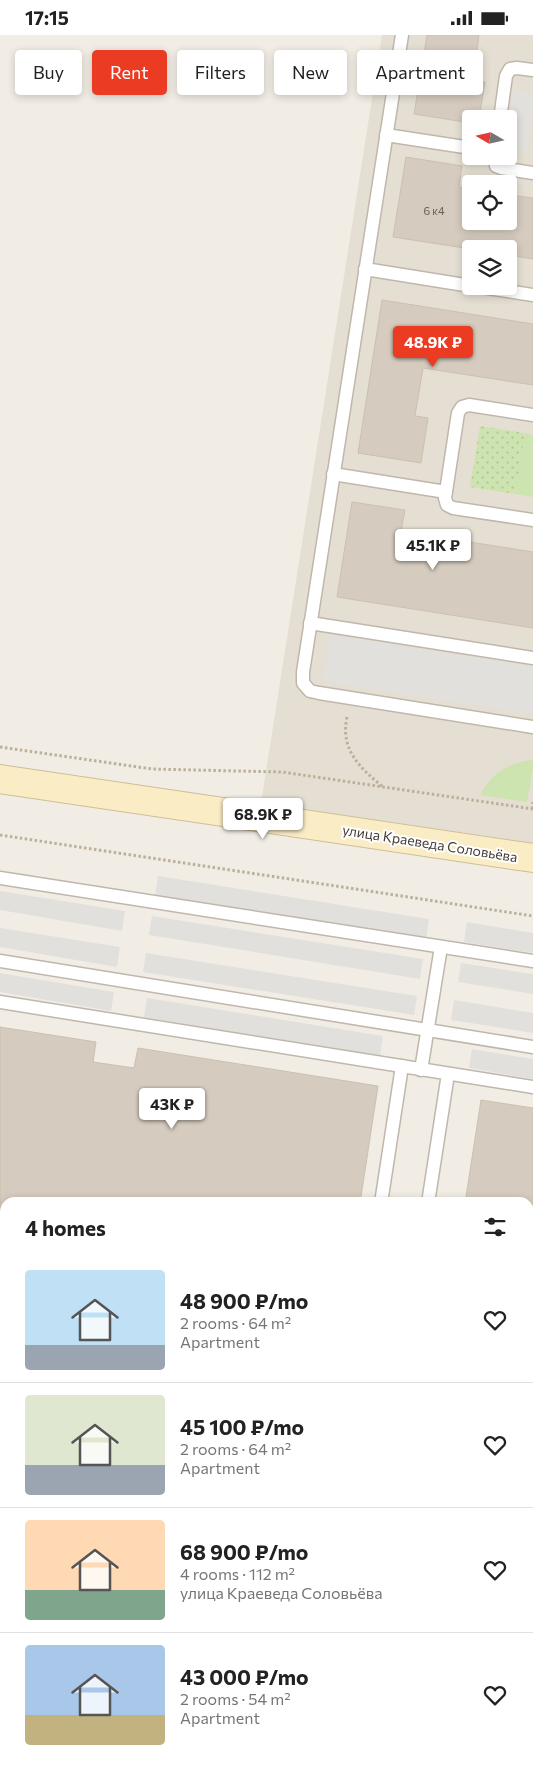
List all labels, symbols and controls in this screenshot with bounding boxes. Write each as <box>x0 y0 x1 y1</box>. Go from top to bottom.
text: 17:15 <box>25 6 69 29</box>
chip: Buy <box>15 50 82 95</box>
chip: Rent <box>92 50 167 95</box>
chip: Filters <box>177 50 264 95</box>
chip: New <box>274 50 347 95</box>
chip: Apartment <box>357 50 483 95</box>
north arrow <box>462 110 518 165</box>
map controls <box>462 110 517 295</box>
button: locate <box>462 175 517 230</box>
house number: 6 к4 <box>423 204 445 217</box>
button: layers <box>462 240 517 295</box>
pin: 48.9K ₽ <box>387 325 479 368</box>
text: 48.9K ₽ <box>404 332 462 351</box>
pin: 45.1K ₽ <box>387 529 479 571</box>
text: 45.1K ₽ <box>406 535 460 554</box>
pin: 68.9K ₽ <box>217 797 309 840</box>
text: 68.9K ₽ <box>234 804 292 823</box>
street label: улица Краеведа Соловьёва <box>341 821 519 865</box>
pin: 43K ₽ <box>137 1087 207 1130</box>
text: 43K ₽ <box>150 1094 194 1113</box>
icon: filters <box>481 1213 509 1241</box>
text: 4 homes <box>25 1215 106 1240</box>
text: 48 900 ₽/mo <box>180 1288 308 1313</box>
icon: home <box>65 1290 125 1350</box>
icon: heart <box>481 1306 509 1334</box>
text: 2 rooms · 64 m² <box>180 1313 291 1332</box>
text: Apartment <box>180 1332 260 1351</box>
text: 45 100 ₽/mo <box>180 1414 304 1439</box>
icon: home <box>65 1415 125 1475</box>
icon: heart <box>481 1431 509 1459</box>
text: 2 rooms · 64 m² <box>180 1439 291 1458</box>
text: Apartment <box>180 1458 260 1477</box>
text: 68 900 ₽/mo <box>180 1539 308 1564</box>
icon: home <box>65 1540 125 1600</box>
icon: heart <box>481 1556 509 1584</box>
text: 4 rooms · 112 m² <box>180 1564 295 1583</box>
text: улица Краеведа Соловьёва <box>180 1583 382 1602</box>
text: 43 000 ₽/mo <box>180 1664 309 1689</box>
icon: home <box>65 1665 125 1725</box>
icon: heart <box>481 1681 509 1709</box>
text: 2 rooms · 54 m² <box>180 1689 291 1708</box>
text: Apartment <box>180 1708 260 1727</box>

